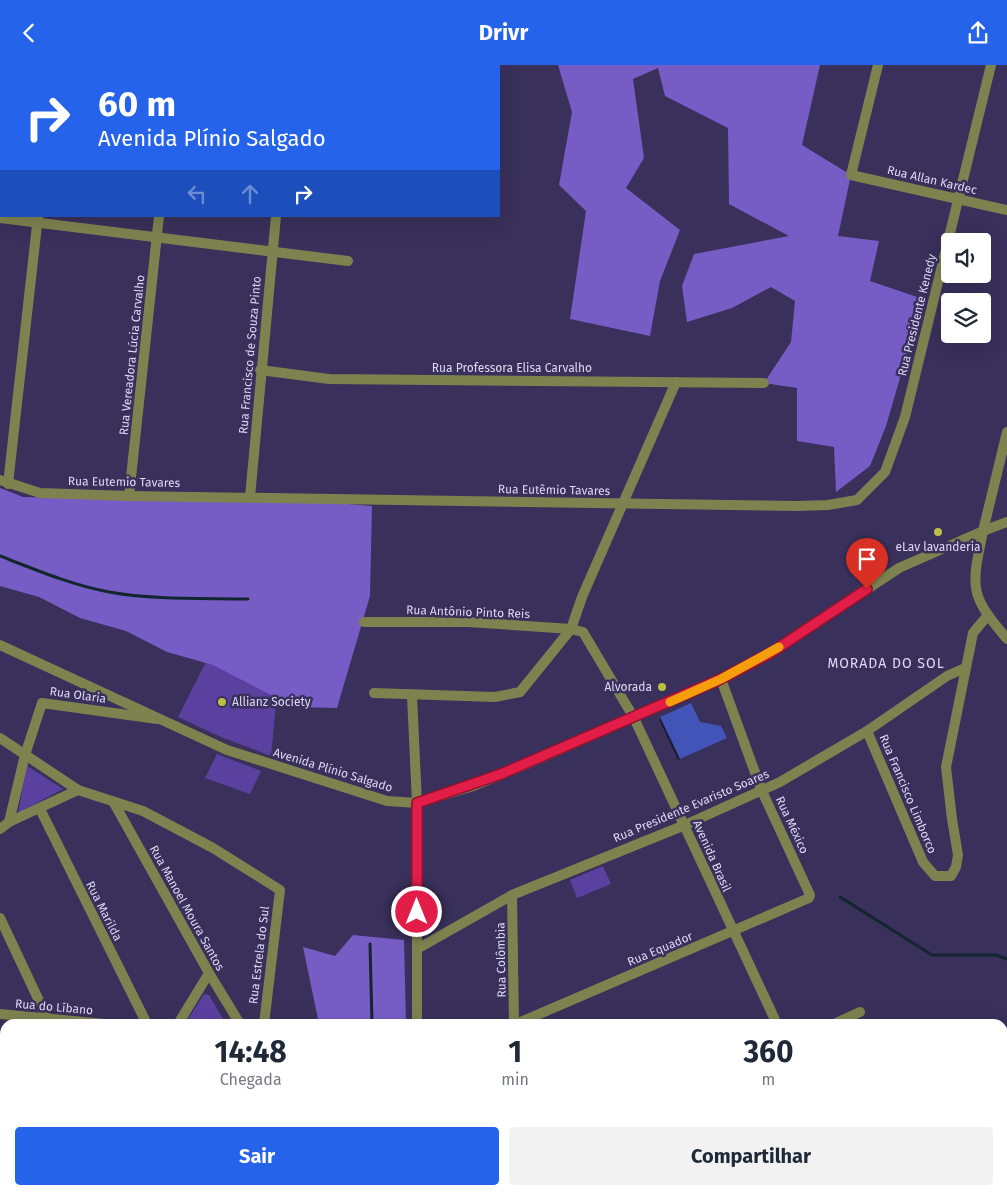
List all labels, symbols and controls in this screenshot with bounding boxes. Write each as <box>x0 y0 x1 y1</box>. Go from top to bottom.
icon: back <box>15 19 43 47</box>
text: Drivr <box>479 19 528 46</box>
icon: share <box>964 19 992 47</box>
text: 60 m <box>98 83 176 125</box>
icon: right <box>15 85 80 150</box>
text: Avenida Plínio Salgado <box>98 125 326 152</box>
street label: Rua Allan Kardec <box>886 163 979 197</box>
icon: left <box>183 180 211 208</box>
icon: ahead <box>236 180 264 208</box>
icon: right <box>289 180 317 208</box>
map controls <box>941 233 991 343</box>
button: sound <box>941 233 991 283</box>
street label: Rua Presidente Kenedy <box>895 252 939 377</box>
street label: Rua Vereadora Lúcia Carvalho <box>117 274 147 436</box>
street label: Rua Francisco de Souza Pinto <box>236 276 264 434</box>
button: layers <box>941 293 991 343</box>
street label: Rua Professora Elisa Carvalho <box>432 361 592 375</box>
street label: Rua Eutemio Tavares <box>68 474 181 490</box>
street label: Rua Eutêmio Tavares <box>498 482 611 498</box>
marker: eLav lavanderia <box>932 526 944 538</box>
pin <box>846 538 888 589</box>
place label: eLav lavanderia <box>895 540 981 554</box>
icon: arrive <box>853 545 881 573</box>
street label: Rua Antônio Pinto Reis <box>406 603 531 621</box>
district label: MORADA DO SOL <box>827 655 945 672</box>
place label: Alvorada <box>604 680 652 694</box>
marker: Alvorada <box>656 681 668 693</box>
street label: Rua Olaria <box>49 684 107 706</box>
place label: Allianz Society <box>232 695 311 709</box>
marker: Allianz Society <box>216 696 228 708</box>
street label: Rua Francisco Limborco <box>877 732 939 856</box>
street label: Avenida Plínio Salgado <box>272 745 394 795</box>
street label: Rua Presidente Evaristo Soares <box>611 767 771 845</box>
street label: Rua México <box>773 794 811 856</box>
street label: Avenida Brasil <box>690 818 734 894</box>
street label: Rua Manoel Moura Santos <box>147 843 228 973</box>
street label: Rua Marilda <box>83 879 125 943</box>
position arrow <box>390 885 442 937</box>
street label: Rua Estrela do Sul <box>246 905 272 1005</box>
street label: Rua Colômbia <box>493 922 509 998</box>
street label: Rua Equador <box>625 929 695 969</box>
street label: Rua do Líbano <box>14 997 94 1017</box>
text: 14:48 <box>215 1034 287 1070</box>
text: 1 <box>508 1034 522 1070</box>
text: 360 <box>743 1034 794 1070</box>
text: Chegada <box>220 1070 282 1089</box>
text: min <box>501 1070 529 1089</box>
text: m <box>762 1070 775 1089</box>
button: Sair <box>15 1127 499 1185</box>
button: Compartilhar <box>509 1127 993 1185</box>

